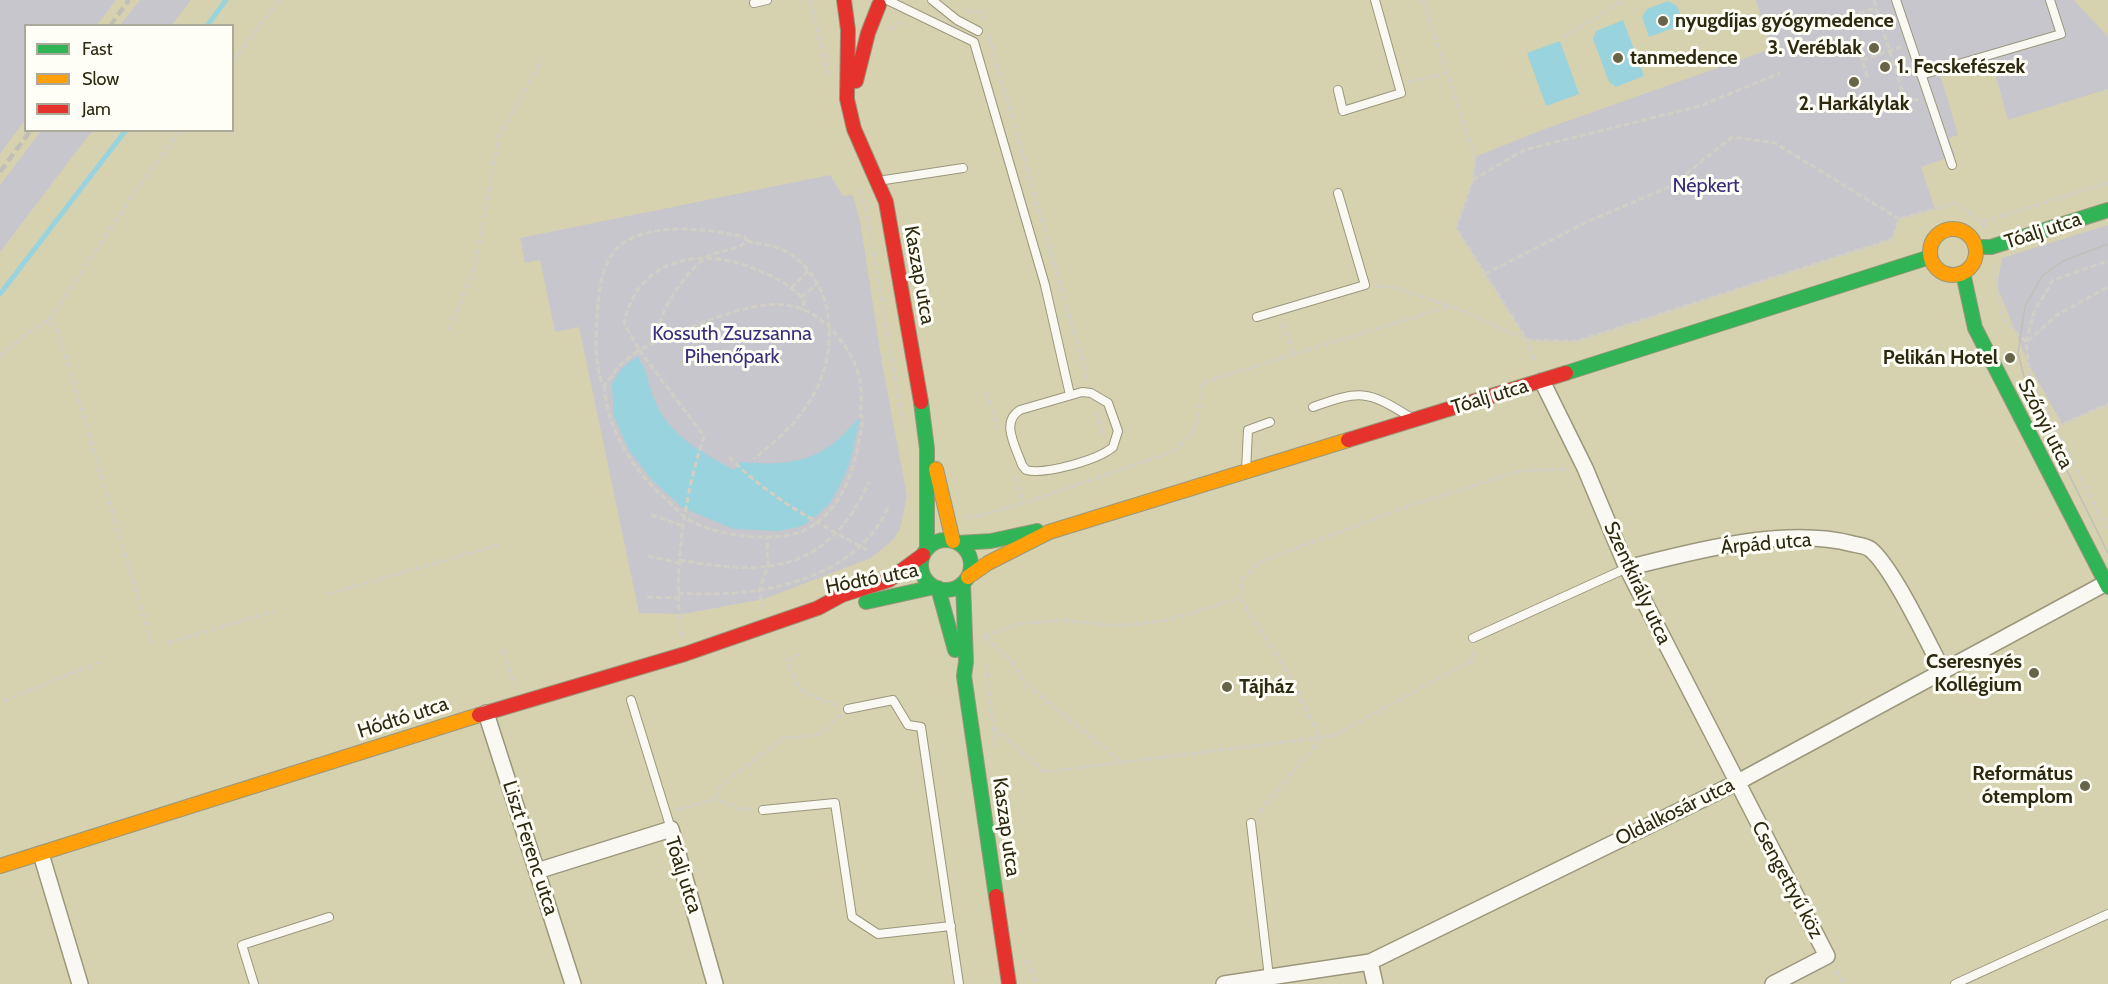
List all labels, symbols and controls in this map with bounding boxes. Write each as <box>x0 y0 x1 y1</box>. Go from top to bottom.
place label: nyugdíjas gyógymedence <box>1675 9 1894 33</box>
marker: nyugdíjas gyógymedence <box>1656 14 1670 28</box>
legend <box>24 24 234 132</box>
place label: 3. Veréblak <box>1768 36 1862 60</box>
text: Fast <box>82 38 113 60</box>
marker: 3. Veréblak <box>1867 41 1881 55</box>
place label: tanmedence <box>1630 46 1738 70</box>
marker: tanmedence <box>1611 51 1625 65</box>
place label: 1. Fecskefészek <box>1897 55 2025 79</box>
marker: 1. Fecskefészek <box>1878 60 1892 74</box>
text: Slow <box>82 68 119 90</box>
marker: 2. Harkálylak <box>1847 75 1861 89</box>
place label: 2. Harkálylak <box>1799 92 1909 116</box>
text: Jam <box>82 98 111 120</box>
park label: Népkert <box>1673 174 1739 198</box>
street label: Tóalj utca <box>2002 207 2084 255</box>
street label: Kaszap utca <box>899 224 939 326</box>
park label: Kossuth Zsuzsanna Pihenőpark <box>652 322 812 369</box>
place label: Pelikán Hotel <box>1883 346 1998 370</box>
marker: Pelikán Hotel <box>2003 351 2017 365</box>
street label: Tóalj utca <box>1449 374 1531 420</box>
street label: Szőnyi utca <box>2012 375 2078 473</box>
street label: Szentkirály utca <box>1598 518 1676 648</box>
street label: Árpád utca <box>1720 528 1812 560</box>
street label: Hódtó utca <box>824 558 920 600</box>
place label: Cseresnyés Kollégium <box>1926 650 2022 697</box>
marker: Cseresnyés Kollégium <box>2027 666 2041 680</box>
place label: Tájház <box>1239 675 1294 699</box>
marker: Tájház <box>1220 680 1234 694</box>
street label: Hódtó utca <box>355 692 451 744</box>
place label: Református ótemplom <box>1972 762 2073 809</box>
street label: Oldalkosár utca <box>1612 773 1738 851</box>
street label: Kaszap utca <box>987 776 1025 878</box>
street label: Liszt Ferenc utca <box>497 778 563 918</box>
marker: Református ótemplom <box>2078 779 2092 793</box>
street label: Csengettyű köz <box>1746 817 1828 943</box>
street label: Tóalj utca <box>659 834 707 916</box>

